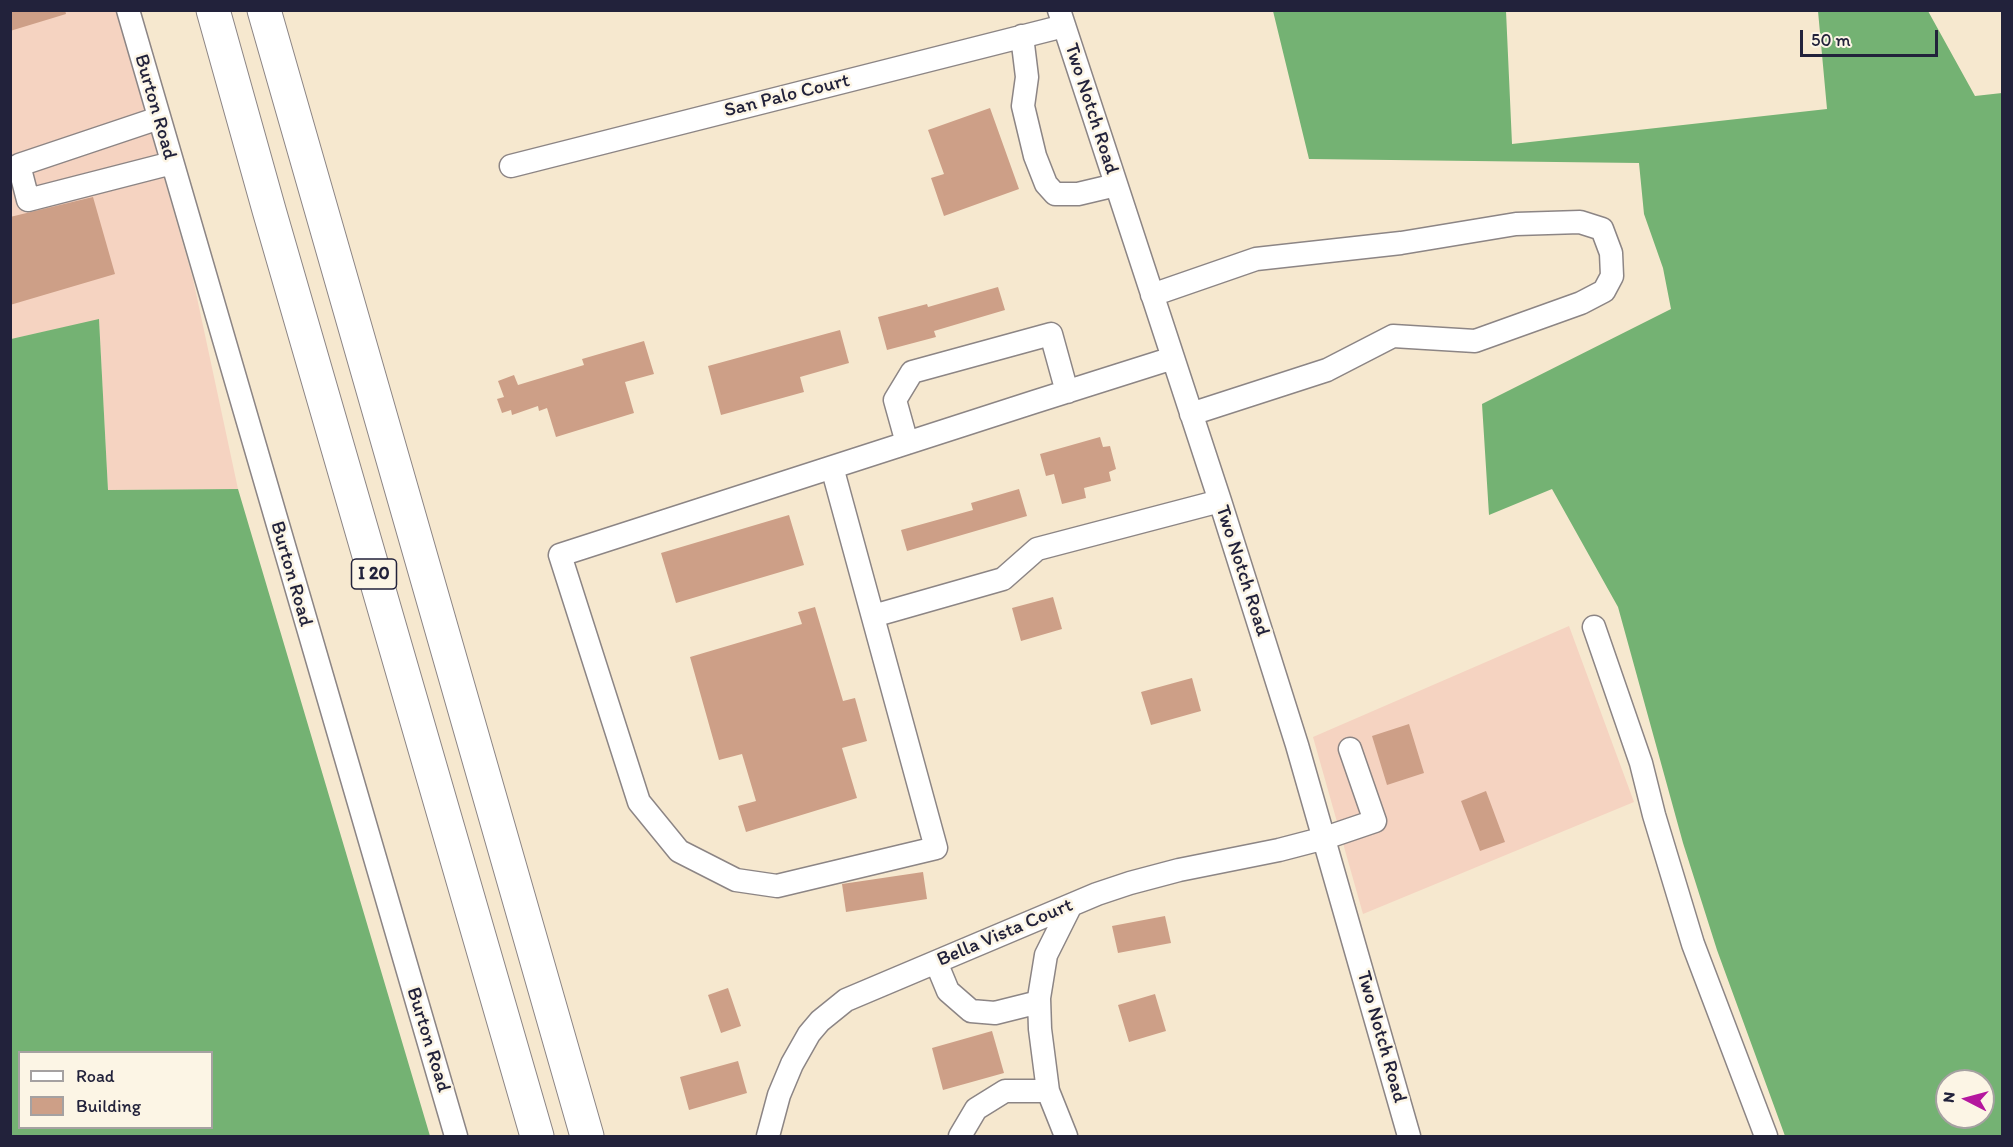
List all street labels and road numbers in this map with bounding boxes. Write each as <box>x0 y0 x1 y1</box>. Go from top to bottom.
street label: Two Notch Road <box>1059 41 1123 177</box>
street label: Burton Road <box>129 52 181 162</box>
street label: San Palo Court <box>722 69 852 123</box>
street label: Two Notch Road <box>1210 503 1274 639</box>
street label: Burton Road <box>265 519 317 629</box>
road number: I 20 <box>352 559 397 589</box>
street label: Bella Vista Court <box>933 894 1077 972</box>
street label: Two Notch Road <box>1351 968 1411 1106</box>
street label: Burton Road <box>401 985 455 1095</box>

